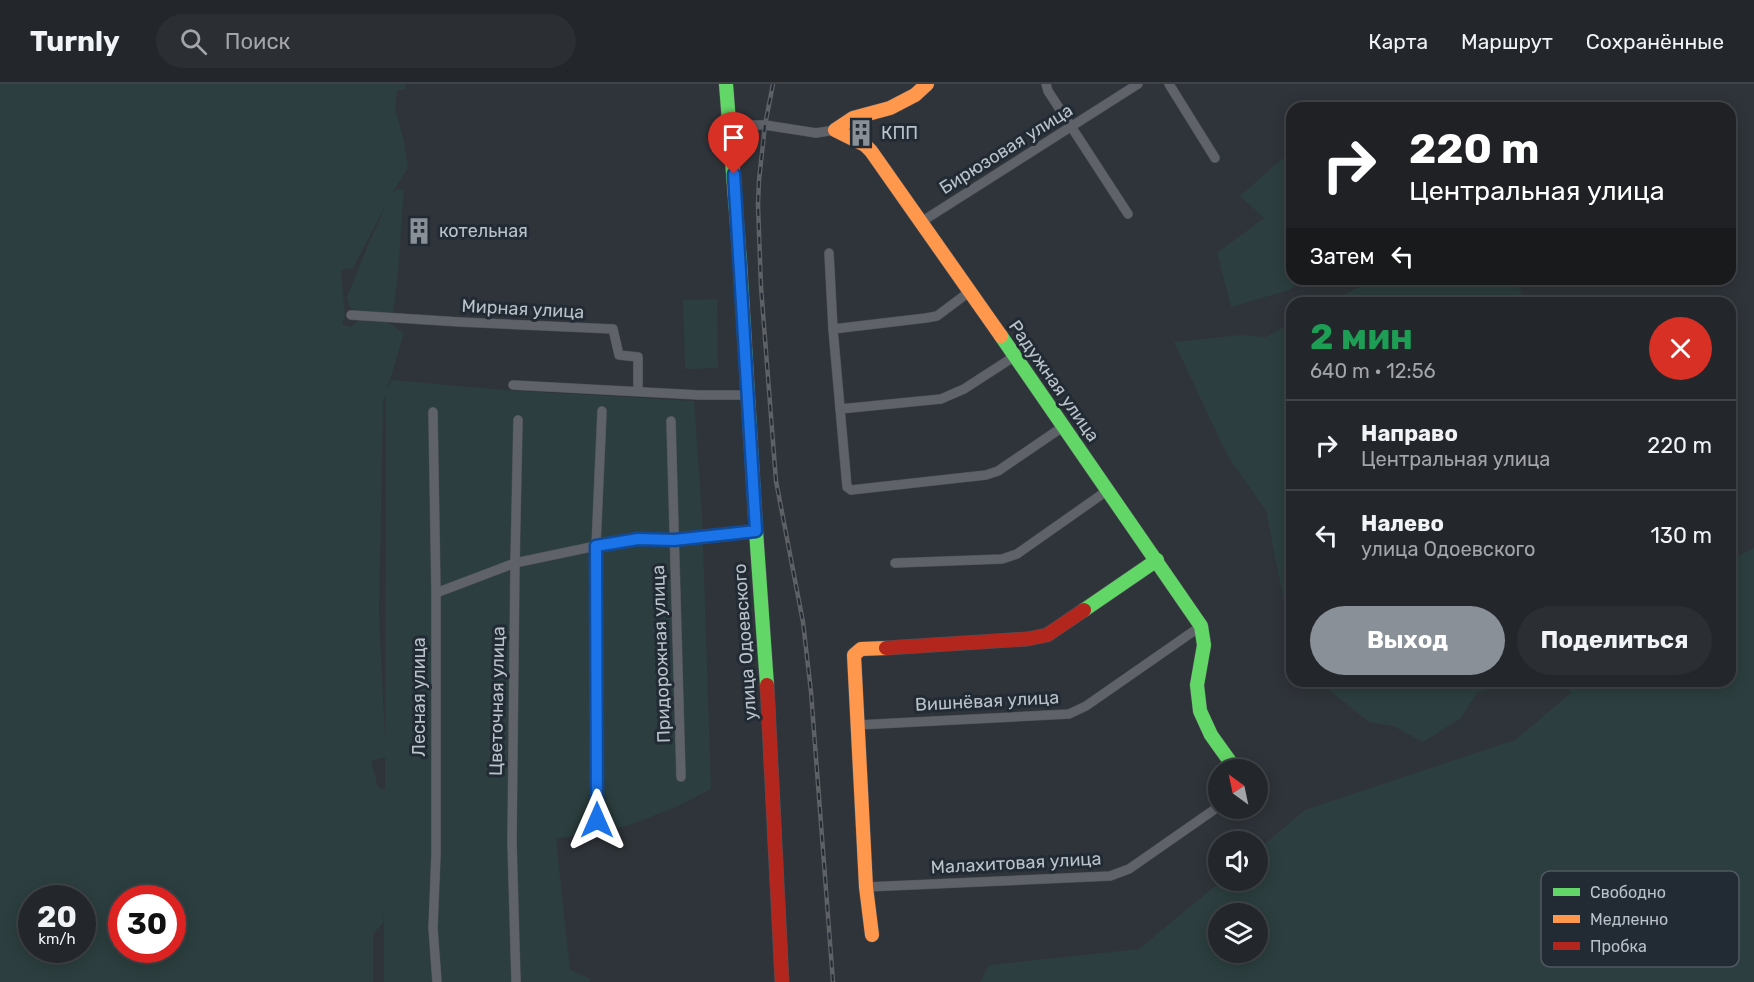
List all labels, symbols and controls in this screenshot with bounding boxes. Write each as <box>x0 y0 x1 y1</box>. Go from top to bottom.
search box <box>156 14 576 68</box>
text: Turnly <box>30 25 120 58</box>
icon: search <box>177 25 210 58</box>
text: Поиск <box>225 28 290 55</box>
text: Карта <box>1368 29 1428 54</box>
text: Маршрут <box>1461 29 1553 54</box>
text: Сохранённые <box>1586 29 1724 54</box>
street label: Бирюзовая улица <box>935 99 1077 199</box>
pin <box>708 112 759 174</box>
building icon: КПП <box>846 118 876 148</box>
icon: arrive <box>717 121 750 154</box>
place label: КПП <box>881 122 918 144</box>
text: 220 m <box>1409 124 1540 174</box>
icon: right <box>1310 126 1388 204</box>
text: Центральная улица <box>1409 175 1665 207</box>
building icon: котельная <box>404 216 434 246</box>
place label: котельная <box>439 220 528 242</box>
icon: left <box>1386 240 1419 273</box>
text: Затем <box>1310 243 1374 270</box>
street label: Мирная улица <box>461 295 585 323</box>
text: 2 мин <box>1310 315 1413 358</box>
street label: Радужная улица <box>1004 316 1104 446</box>
button: close <box>1649 317 1712 380</box>
text: 640 m · 12:56 <box>1310 359 1436 383</box>
text: Направо <box>1361 420 1458 447</box>
icon: right <box>1310 429 1343 462</box>
text: 220 m <box>1647 432 1712 459</box>
text: Центральная улица <box>1361 447 1550 471</box>
text: Налево <box>1361 510 1444 537</box>
icon: left <box>1310 519 1343 552</box>
text: 130 m <box>1650 522 1712 549</box>
text: улица Одоевского <box>1361 537 1536 561</box>
street label: улица Одоевского <box>729 563 761 721</box>
street label: Придорожная улица <box>647 565 675 743</box>
button: Выход <box>1310 606 1505 675</box>
button: Поделиться <box>1517 606 1712 675</box>
street label: Цветочная улица <box>485 626 509 776</box>
street label: Лесная улица <box>408 637 430 757</box>
street label: Вишнёвая улица <box>914 686 1060 716</box>
north arrow <box>1208 759 1268 819</box>
map controls <box>1208 759 1268 963</box>
position arrow <box>565 788 629 852</box>
button: sound <box>1208 831 1268 891</box>
street label: Малахитовая улица <box>930 848 1102 878</box>
legend <box>1541 871 1739 967</box>
text: Свободно <box>1590 883 1666 902</box>
speed limit sign: 30 <box>108 885 186 963</box>
text: 20 <box>37 899 77 935</box>
button: layers <box>1208 903 1268 963</box>
text: Медленно <box>1590 910 1668 929</box>
text: km/h <box>38 930 76 948</box>
text: Пробка <box>1590 937 1647 956</box>

